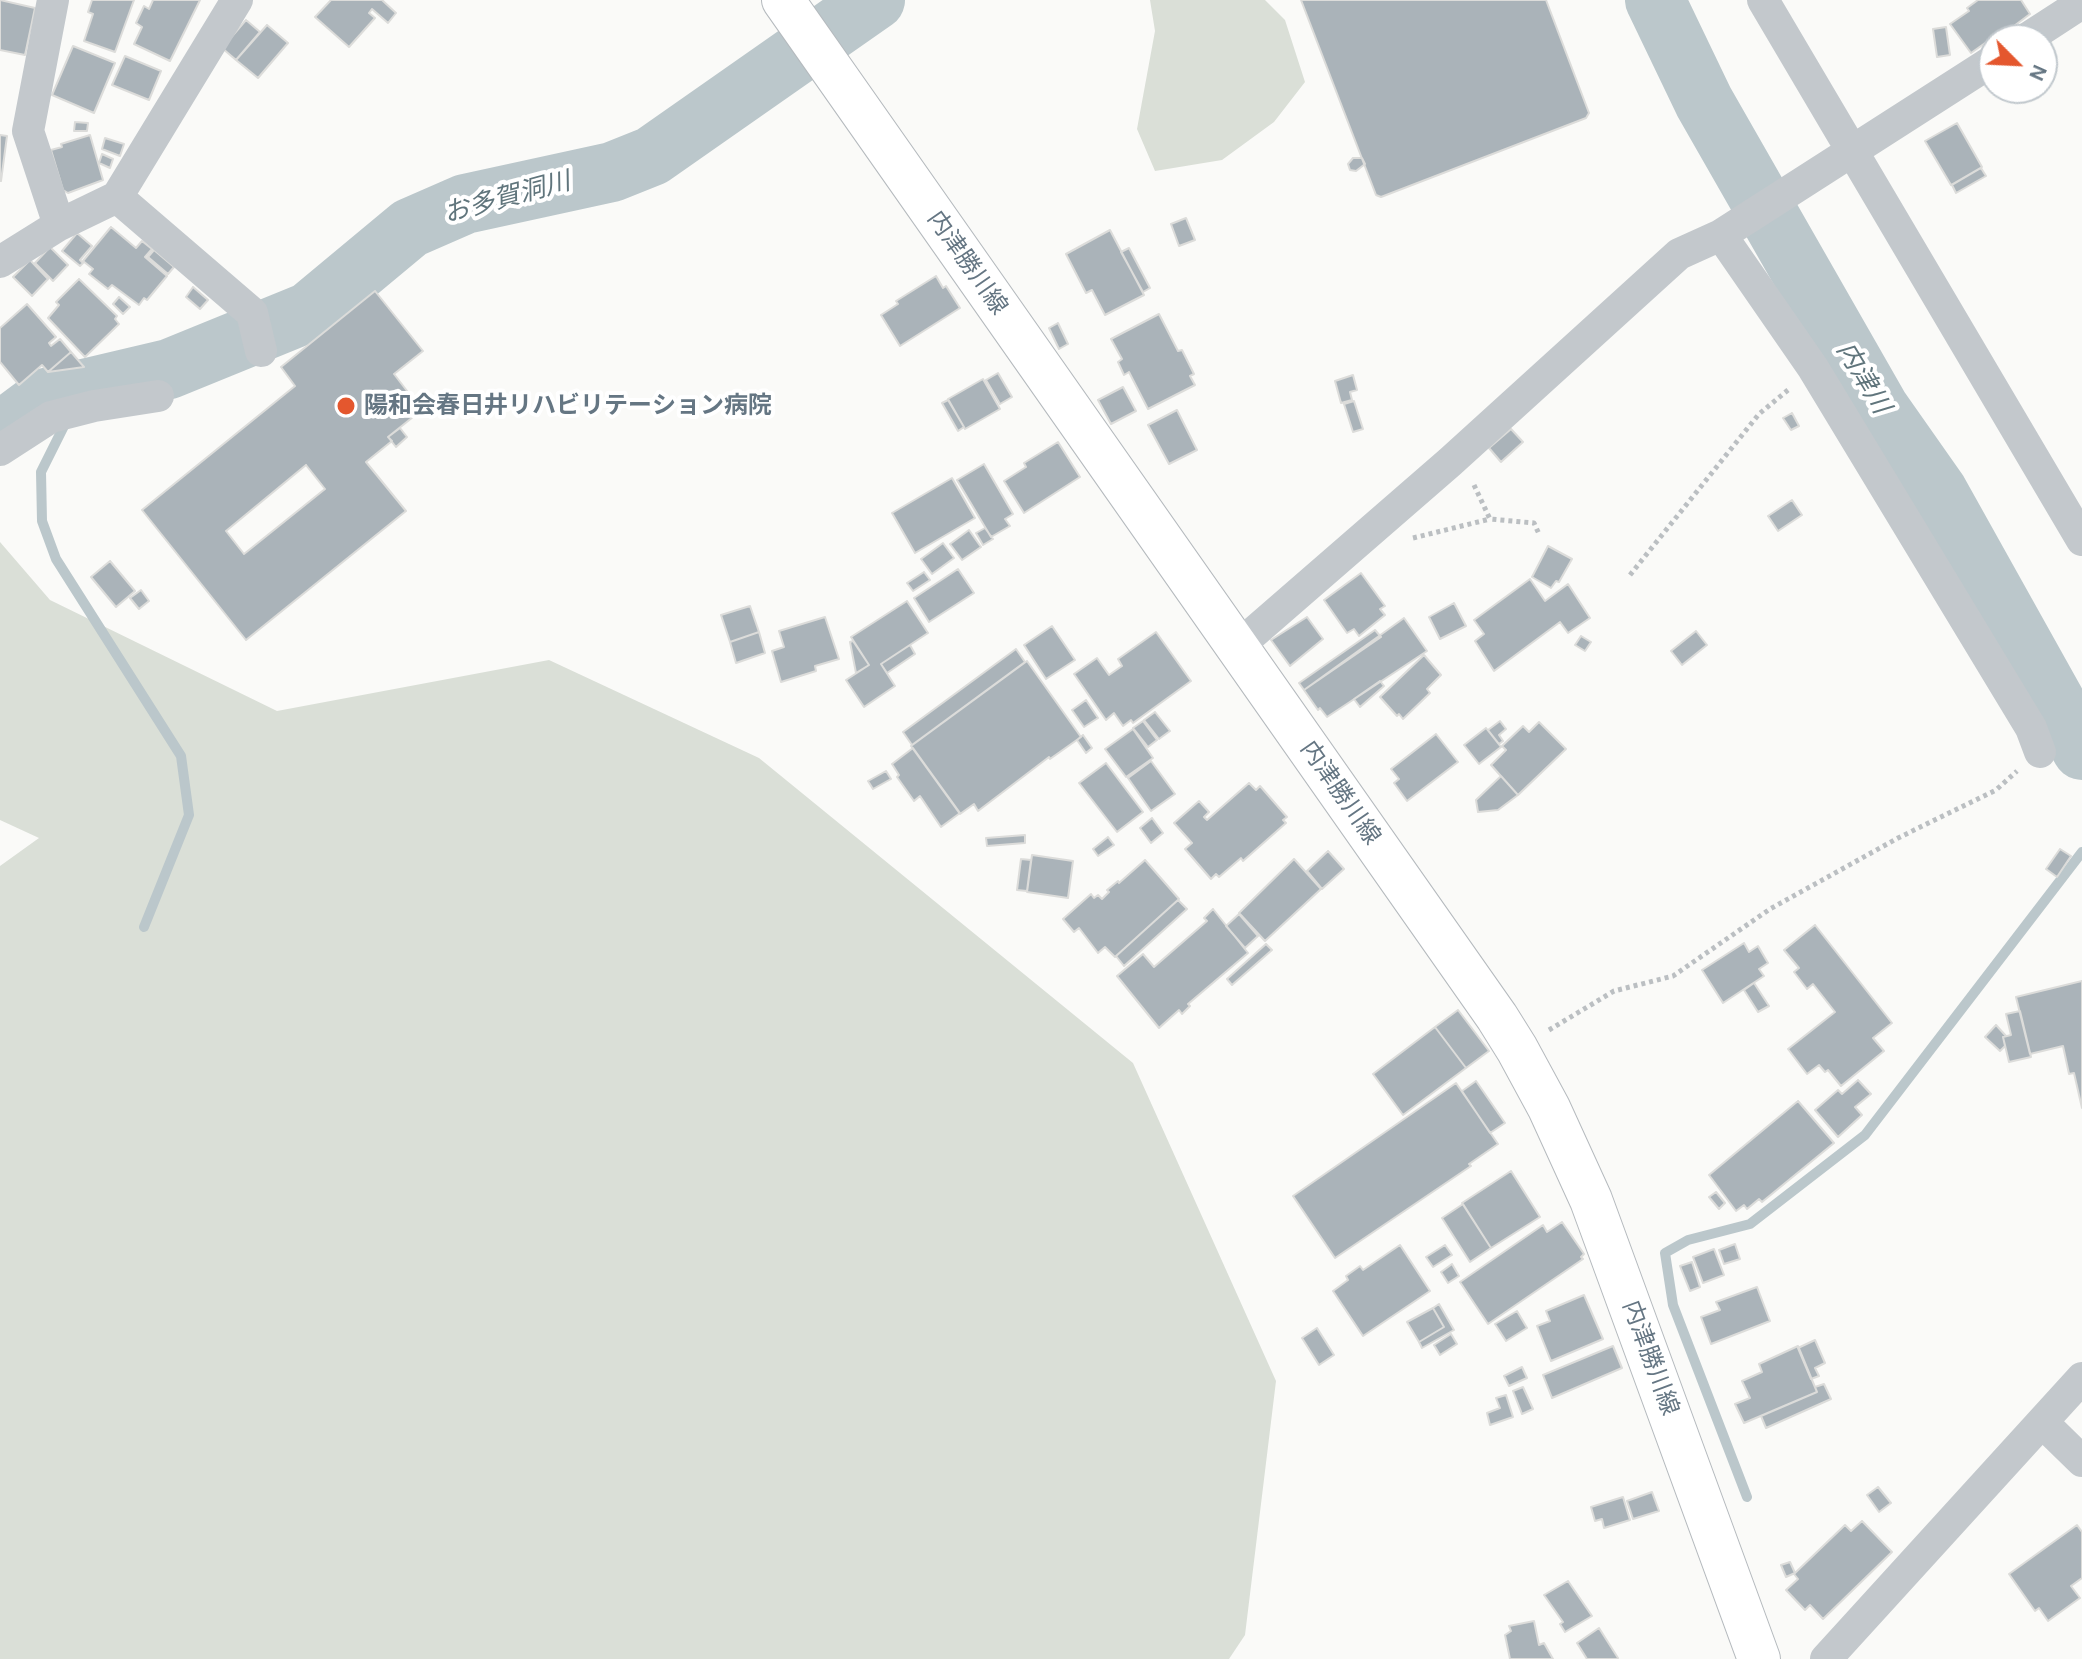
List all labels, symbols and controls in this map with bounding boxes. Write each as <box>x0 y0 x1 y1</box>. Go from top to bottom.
north arrow <box>1978 24 2058 104</box>
text: N <box>2023 60 2053 85</box>
water label: お多賀洞川 <box>440 166 574 230</box>
street label: 内津勝川線 <box>921 206 1013 320</box>
water label: 内津川 <box>1830 337 1896 419</box>
place label: 陽和会春日井リハビリテーション病院 <box>364 392 772 420</box>
marker: 陽和会春日井リハビリテーション病院 <box>335 395 357 417</box>
street label: 内津勝川線 <box>1294 736 1386 850</box>
street label: 内津勝川線 <box>1616 1297 1684 1419</box>

